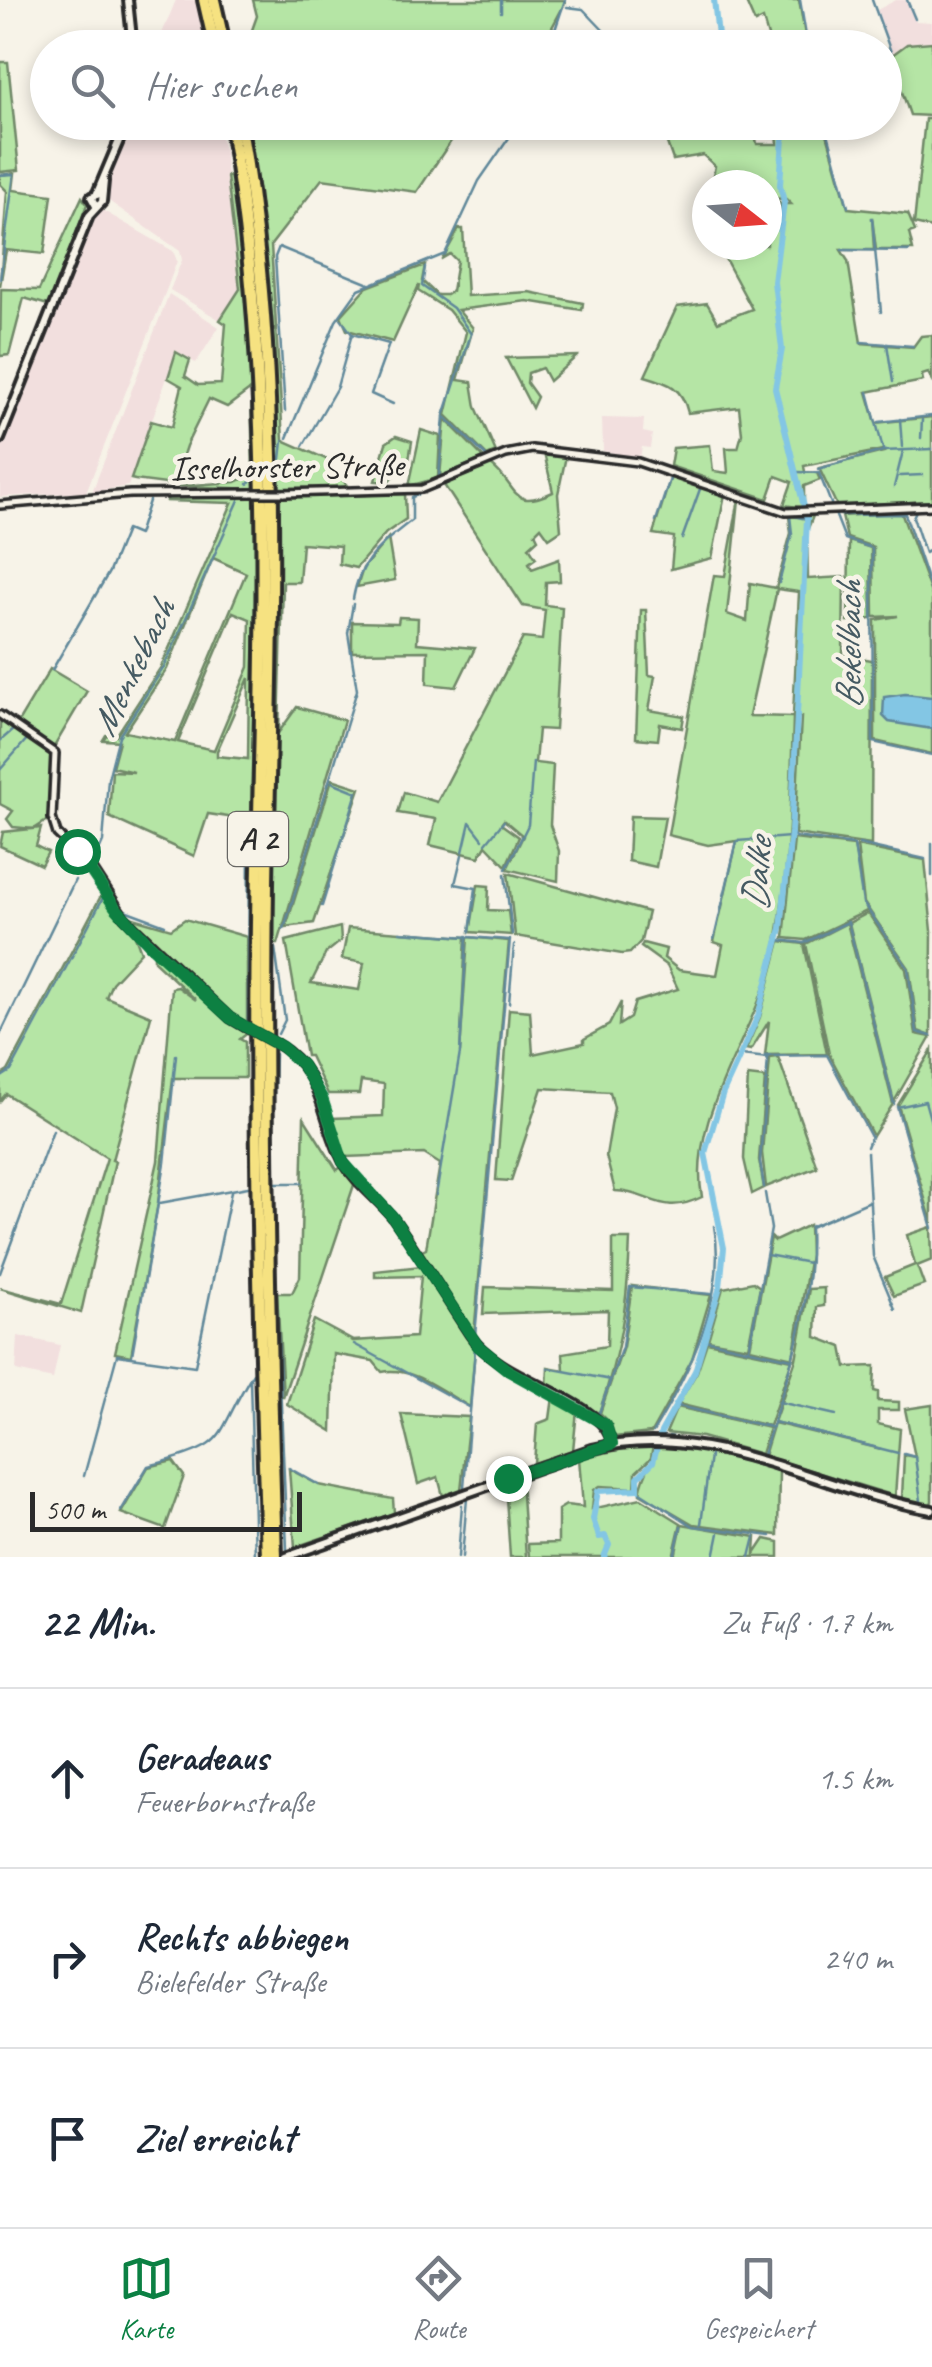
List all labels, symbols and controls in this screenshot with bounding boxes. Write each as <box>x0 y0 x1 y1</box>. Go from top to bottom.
search box <box>30 30 902 140</box>
icon: search <box>65 58 120 113</box>
text: Hier suchen <box>145 62 297 109</box>
north arrow <box>692 170 782 260</box>
street label: Isselhorster Straße <box>170 442 407 491</box>
water label: Bekelbach <box>825 578 872 709</box>
water label: Menkebach <box>79 589 187 743</box>
road number: A 2 <box>228 812 288 866</box>
route start <box>55 829 101 875</box>
water label: Dalke <box>731 831 783 911</box>
route end <box>486 1456 532 1502</box>
scale bar <box>30 1487 302 1532</box>
text: 500 m <box>45 1492 105 1527</box>
text: 22 Min. <box>40 1596 155 1649</box>
text: Zu Fuß · 1.7 km <box>722 1602 892 1643</box>
text: Geradeaus <box>135 1734 268 1781</box>
icon: ahead <box>40 1751 95 1806</box>
text: 1.5 km <box>818 1758 892 1799</box>
text: Feuerbornstraße <box>135 1781 313 1822</box>
text: Rechts abbiegen <box>135 1914 348 1961</box>
icon: right <box>40 1931 95 1986</box>
text: 240 m <box>823 1938 892 1979</box>
text: Bielefelder Straße <box>135 1961 325 2002</box>
icon: arrive <box>40 2111 95 2166</box>
text: Ziel erreicht <box>135 2115 295 2162</box>
tab: Karte <box>119 2251 174 2346</box>
tab: Route <box>411 2251 466 2346</box>
tab: Gespeichert <box>704 2251 813 2346</box>

